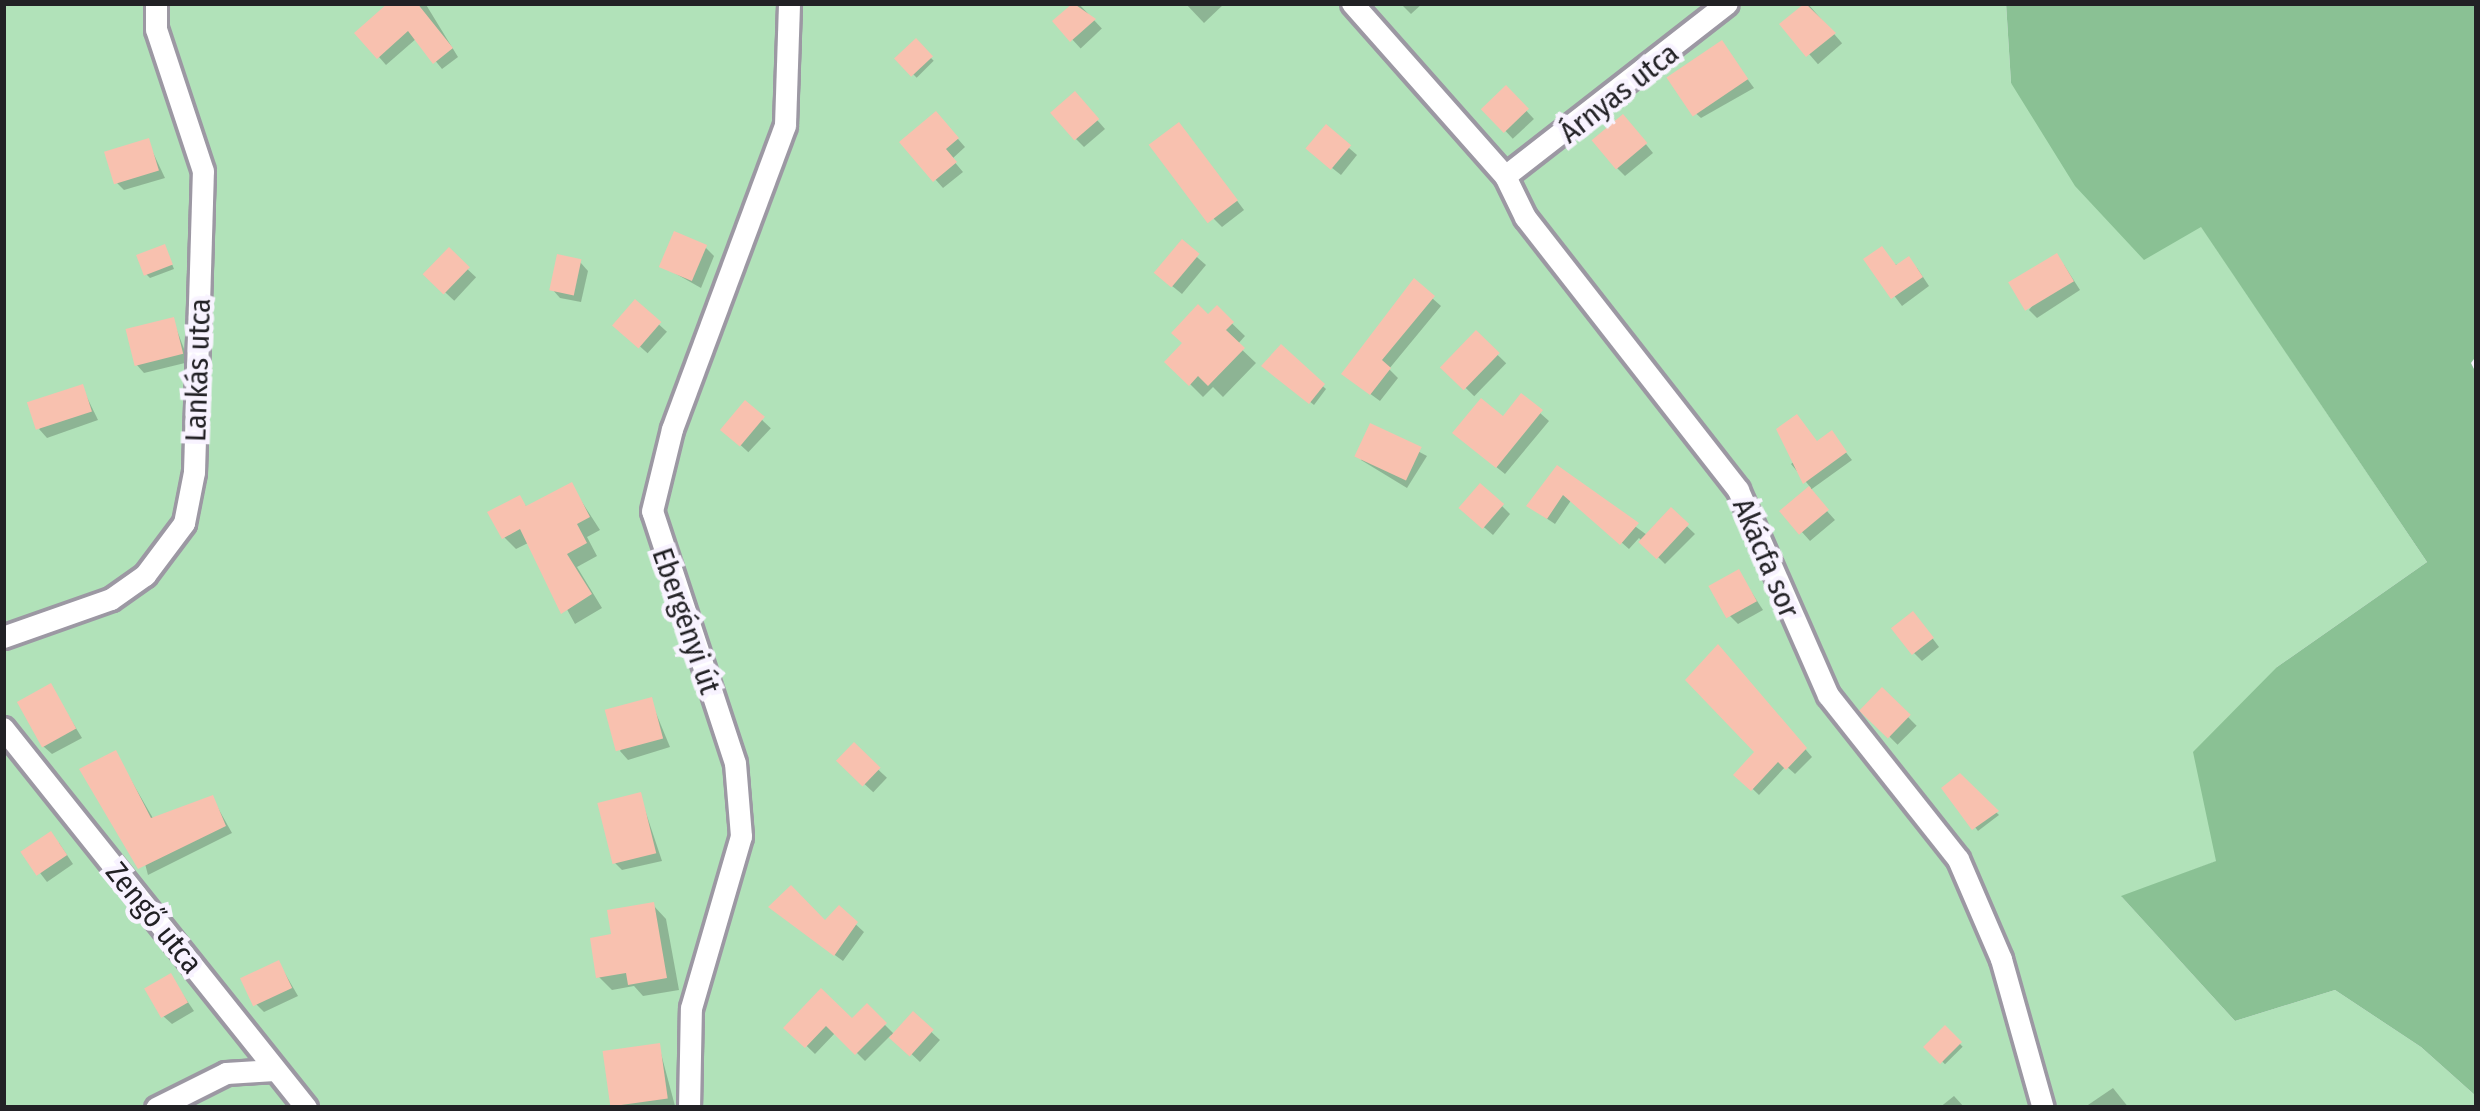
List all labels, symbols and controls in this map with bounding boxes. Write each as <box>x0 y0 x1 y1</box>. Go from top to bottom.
street label: Árnyas utca <box>1552 35 1686 151</box>
street label: Lankás utca <box>178 298 218 442</box>
street label: Akácfa sor <box>1725 493 1807 623</box>
street label: Ebergényi út <box>644 543 728 699</box>
street label: Zengő utca <box>98 855 210 981</box>

